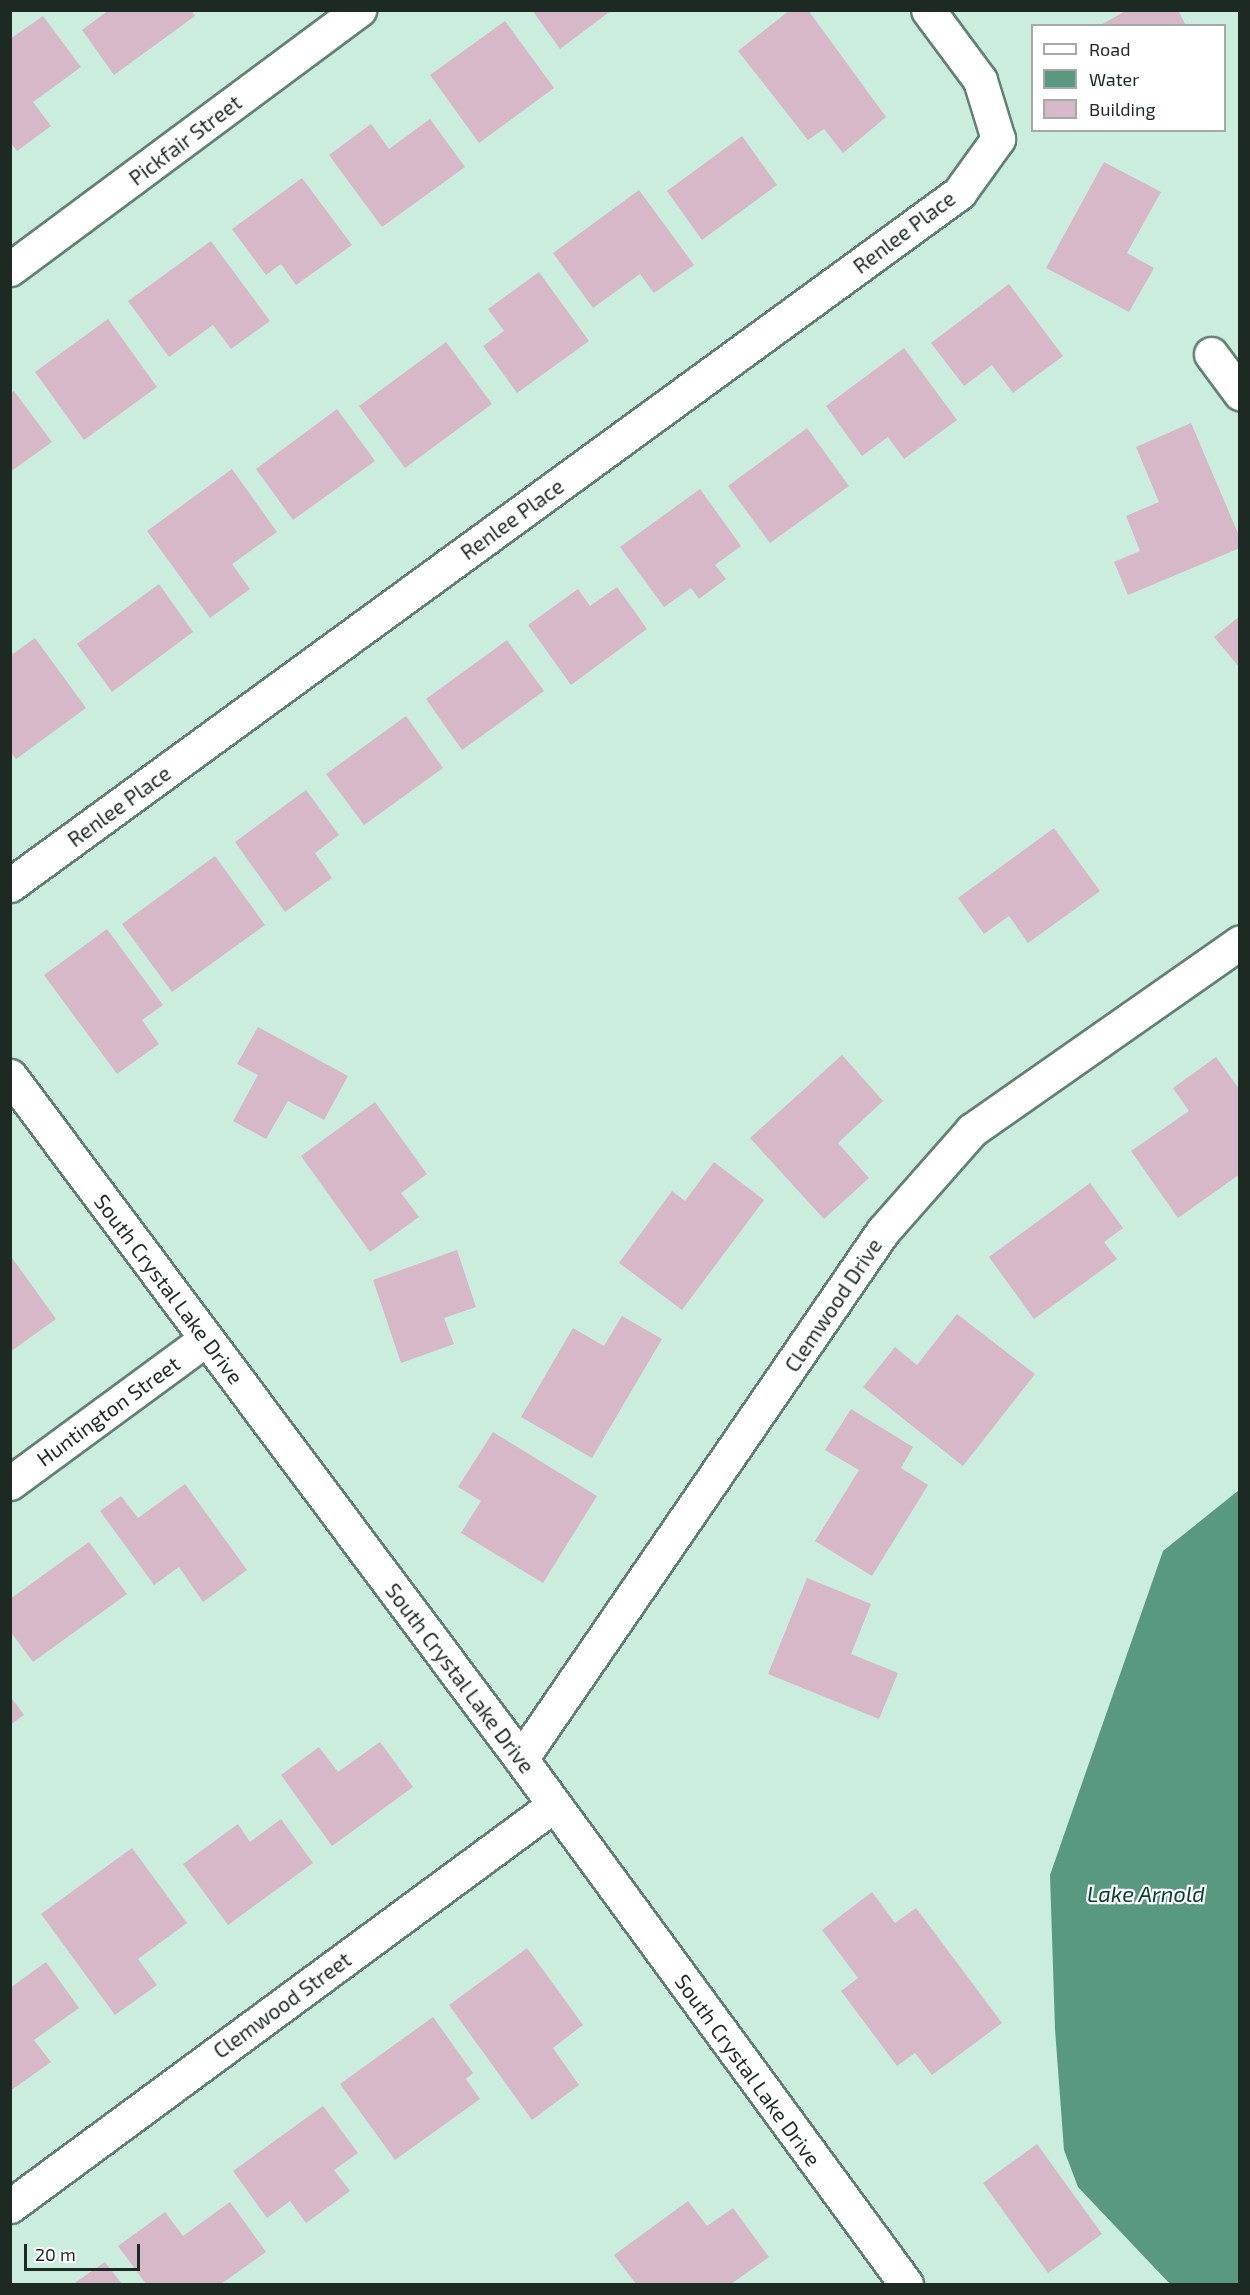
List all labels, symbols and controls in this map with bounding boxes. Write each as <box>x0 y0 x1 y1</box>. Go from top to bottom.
legend <box>1031 24 1226 132</box>
text: Road <box>1089 38 1130 60</box>
text: Water <box>1089 68 1139 90</box>
street label: Pickfair Street <box>124 89 246 191</box>
text: Building <box>1089 98 1156 120</box>
street label: Renlee Place <box>848 185 960 279</box>
street label: Renlee Place <box>456 473 568 565</box>
street label: Renlee Place <box>63 760 175 852</box>
street label: South Crystal Lake Drive <box>89 1189 249 1389</box>
street label: Clemwood Drive <box>779 1233 887 1377</box>
street label: Huntington Street <box>32 1351 184 1471</box>
street label: South Crystal Lake Drive <box>380 1578 540 1778</box>
water label: Lake Arnold <box>1087 1881 1205 1907</box>
street label: Clemwood Street <box>208 1947 356 2063</box>
street label: South Crystal Lake Drive <box>670 1969 826 2171</box>
scale bar <box>27 2232 142 2270</box>
text: 20 m <box>35 2243 76 2265</box>

